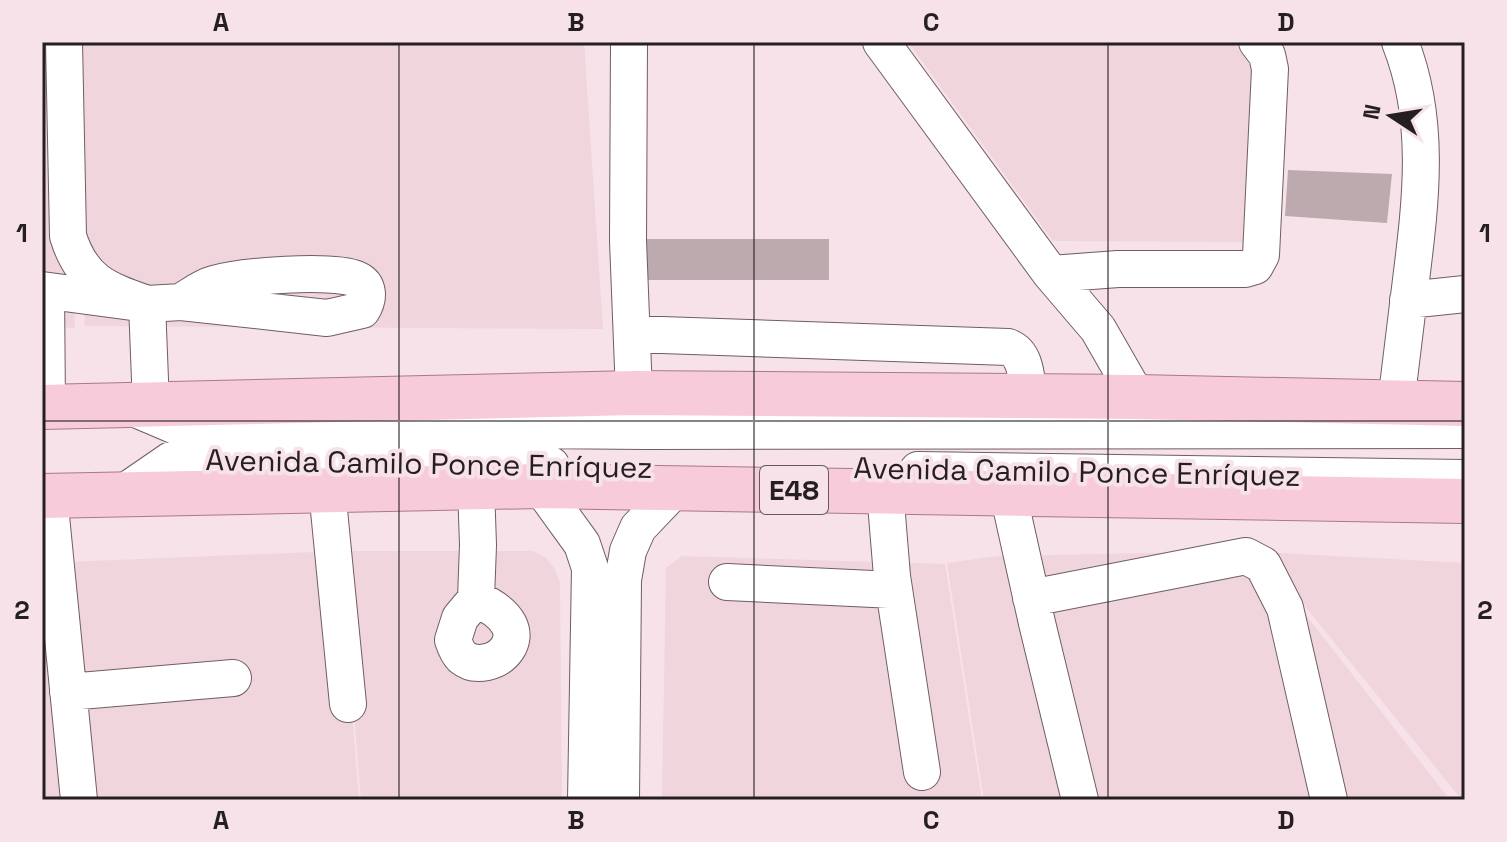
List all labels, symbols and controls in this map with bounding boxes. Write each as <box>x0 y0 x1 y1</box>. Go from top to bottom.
text: A <box>213 5 230 39</box>
text: B <box>567 5 585 39</box>
text: C <box>923 5 939 39</box>
text: D <box>1277 5 1295 39</box>
north arrow <box>1351 76 1431 156</box>
text: N <box>1356 102 1387 122</box>
text: 1 <box>16 216 28 250</box>
text: 1 <box>1479 216 1491 250</box>
street label: Avenida Camilo Ponce Enríquez <box>205 440 653 487</box>
street label: Avenida Camilo Ponce Enríquez <box>853 448 1301 495</box>
road number: E48 <box>760 466 828 514</box>
text: 2 <box>14 593 30 627</box>
text: 2 <box>1477 593 1493 627</box>
text: A <box>213 803 230 837</box>
text: B <box>567 803 585 837</box>
text: C <box>923 803 939 837</box>
text: D <box>1277 803 1295 837</box>

